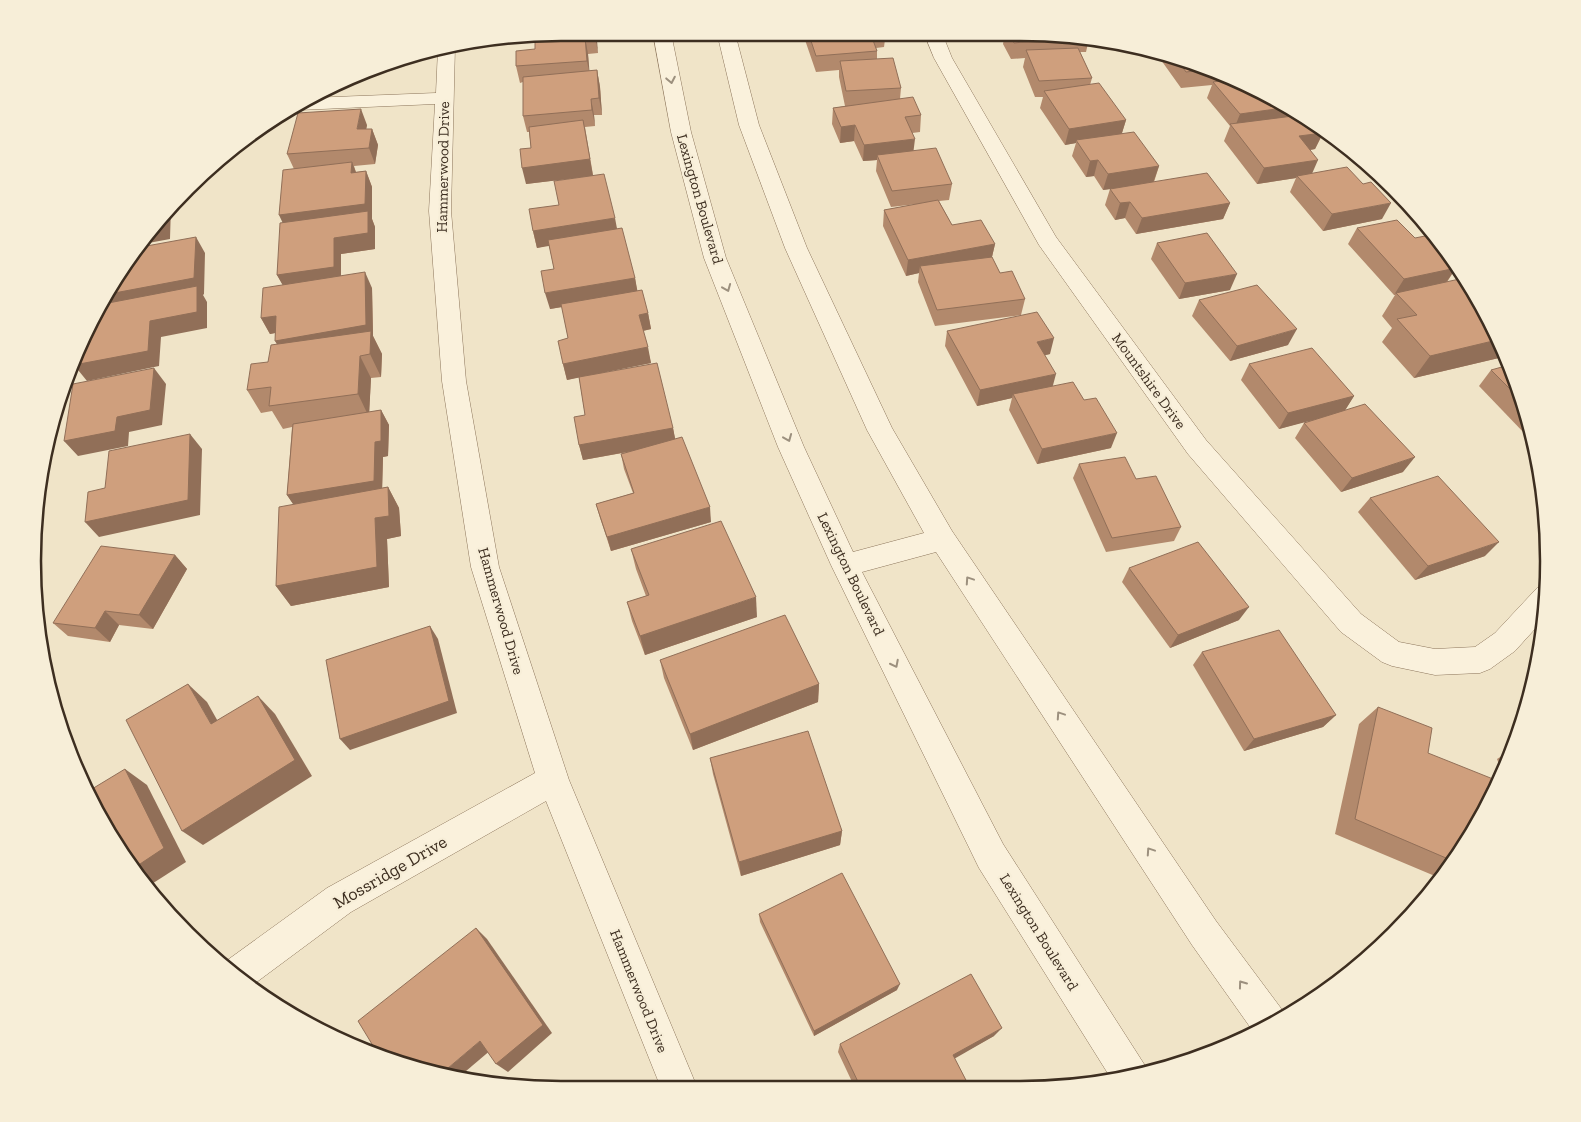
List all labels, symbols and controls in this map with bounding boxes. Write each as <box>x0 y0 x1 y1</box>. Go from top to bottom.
one-way arrow <box>665 76 675 85</box>
street label: Hammerwood Drive <box>433 101 453 233</box>
street label: Lexington Boulevard <box>673 132 727 267</box>
one-way arrow <box>721 283 731 291</box>
street label: Mountshire Drive <box>1108 329 1190 433</box>
one-way arrow <box>781 433 792 442</box>
street label: Lexington Boulevard <box>813 510 889 639</box>
street label: Hammerwood Drive <box>474 545 528 677</box>
one-way arrow <box>966 576 976 585</box>
one-way arrow <box>889 659 899 668</box>
one-way arrow <box>1056 712 1066 721</box>
street label: Mossridge Drive <box>329 831 451 913</box>
one-way arrow <box>1147 847 1156 856</box>
street label: Lexington Boulevard <box>996 870 1083 994</box>
street label: Hammerwood Drive <box>606 927 672 1055</box>
one-way arrow <box>1239 981 1248 990</box>

